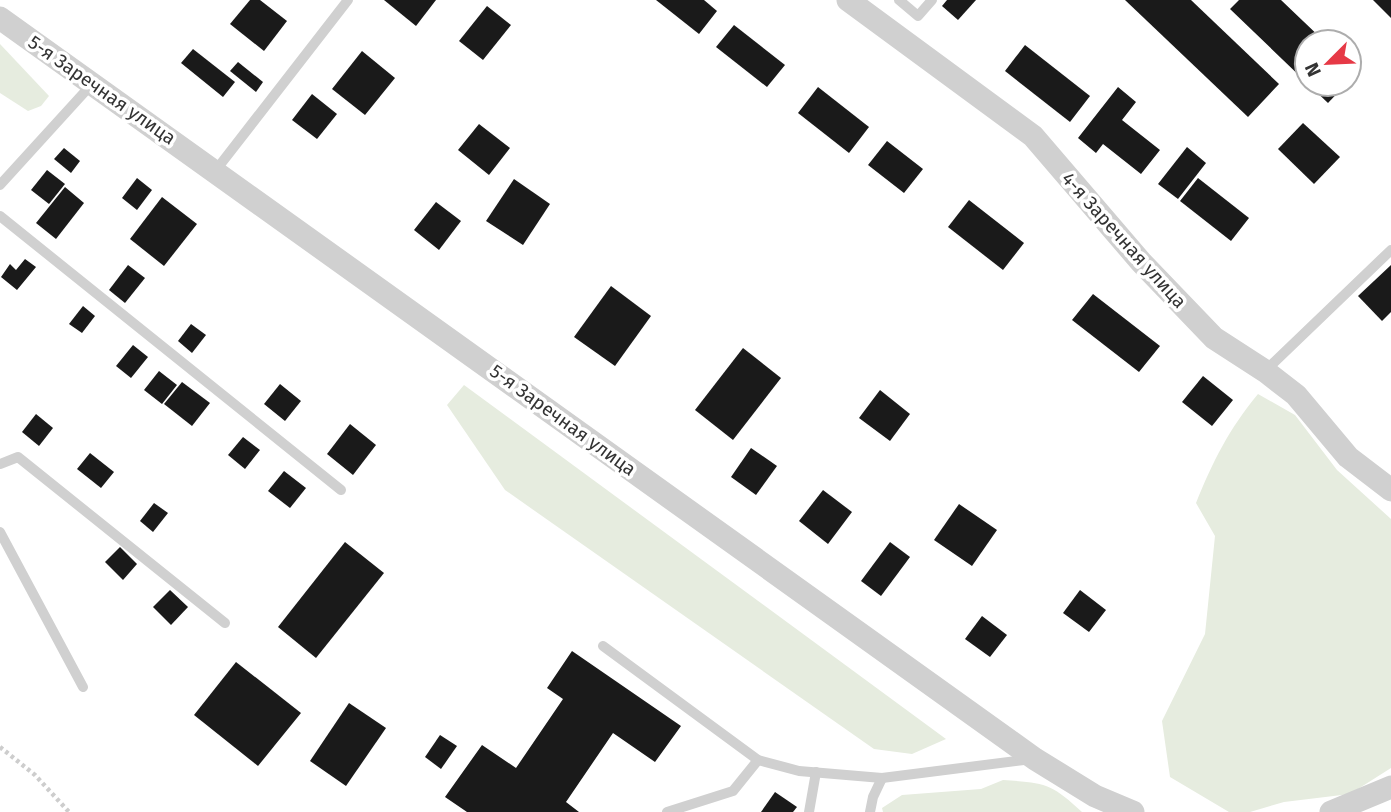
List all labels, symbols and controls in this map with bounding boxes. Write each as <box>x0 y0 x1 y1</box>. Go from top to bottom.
north arrow <box>1293 28 1363 98</box>
street label: 5-я Заречная улица <box>24 30 180 150</box>
text: N <box>1300 59 1326 80</box>
street label: 4-я Заречная улица <box>1057 167 1191 313</box>
street label: 5-я Заречная улица <box>486 359 640 481</box>

